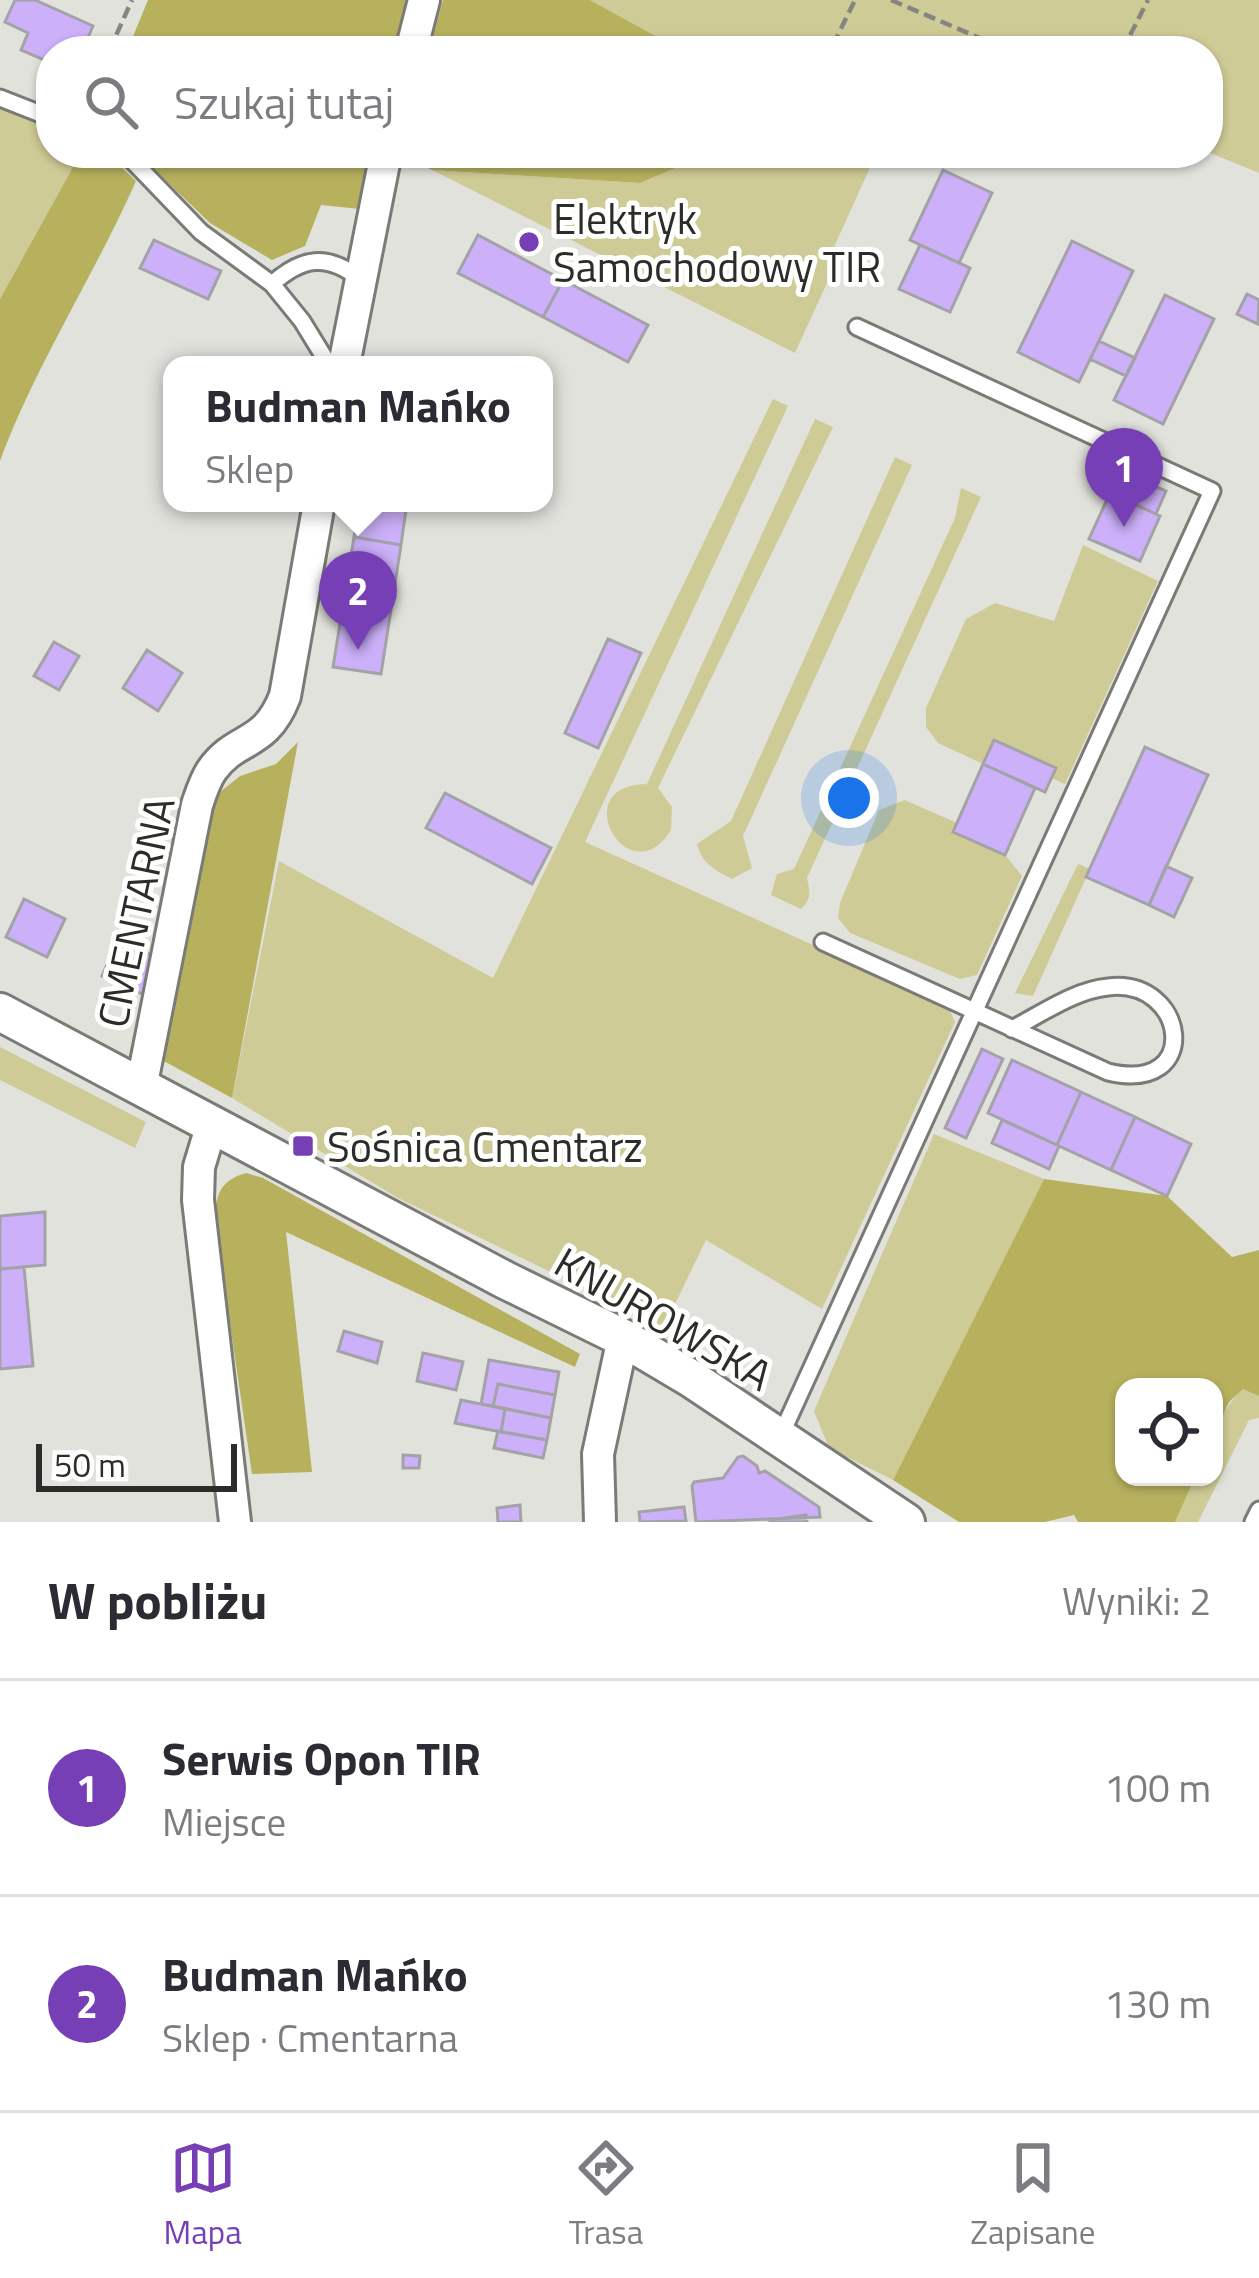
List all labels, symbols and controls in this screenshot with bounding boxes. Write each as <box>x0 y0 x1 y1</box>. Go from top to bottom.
search box <box>36 36 1223 168</box>
text: Szukaj tutaj <box>174 68 394 136</box>
icon: search <box>78 69 144 135</box>
place label: Elektryk Samochodowy TIR <box>553 186 881 298</box>
marker: Elektryk Samochodowy TIR <box>516 229 542 255</box>
popup <box>163 356 553 512</box>
text: Budman Mańko <box>205 371 511 439</box>
pin: 1 <box>1085 428 1163 527</box>
text: Sklep <box>205 439 294 498</box>
pin: 2 <box>319 551 397 650</box>
your location <box>819 768 879 828</box>
street label: CMENTARNA <box>79 791 191 1033</box>
place label: Sośnica Cmentarz <box>327 1114 643 1178</box>
marker: Sośnica Cmentarz <box>290 1133 316 1159</box>
street label: KNUROWSKA <box>543 1230 785 1406</box>
map controls <box>1115 1378 1223 1486</box>
button: locate <box>1115 1378 1223 1486</box>
scale bar <box>36 1438 237 1491</box>
text: 50 m <box>54 1440 126 1490</box>
text: W pobliżu <box>48 1561 268 1639</box>
text: Wyniki: 2 <box>1062 1571 1211 1630</box>
text: Serwis Opon TIR <box>162 1724 481 1792</box>
text: 1 <box>76 1758 98 1817</box>
text: 100 m <box>1104 1758 1211 1817</box>
text: Miejsce <box>162 1792 286 1851</box>
text: Budman Mańko <box>162 1940 468 2008</box>
text: 2 <box>76 1974 98 2033</box>
text: 130 m <box>1104 1974 1211 2033</box>
text: Sklep · Cmentarna <box>162 2008 458 2067</box>
tab: Mapa <box>164 2135 242 2257</box>
tab: Trasa <box>569 2135 643 2257</box>
tab: Zapisane <box>970 2135 1095 2257</box>

